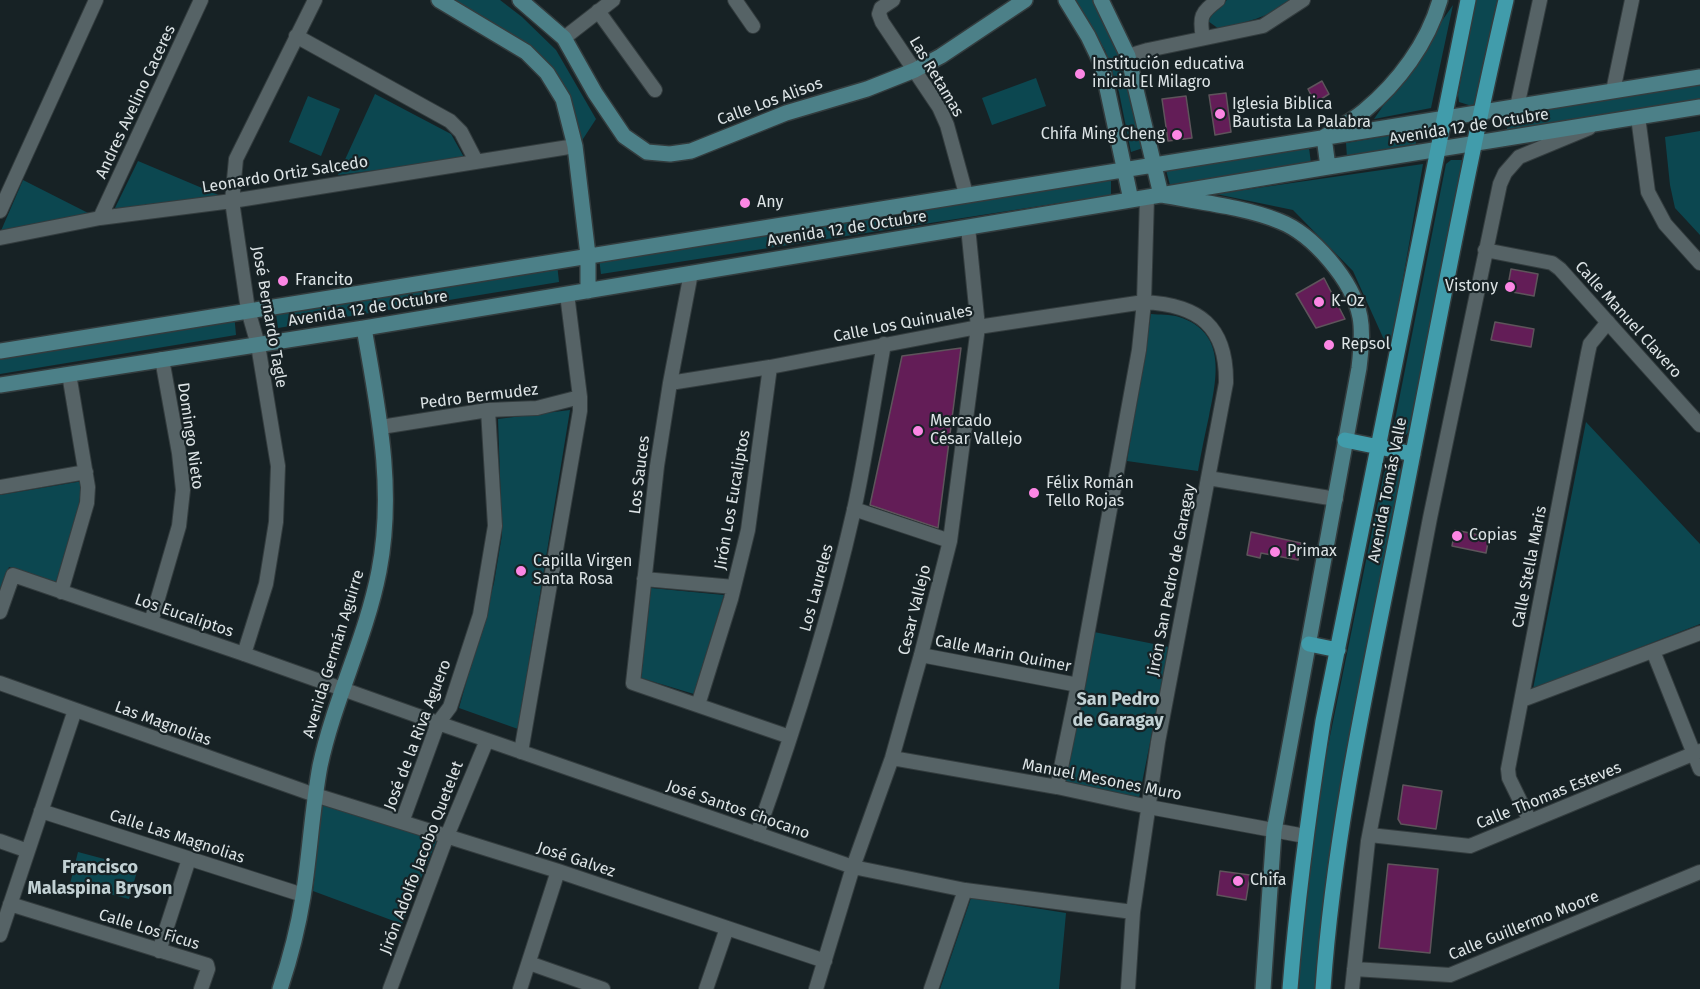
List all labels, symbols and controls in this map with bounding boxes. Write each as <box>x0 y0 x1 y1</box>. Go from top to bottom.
street label: Andres Avelino Caceres <box>92 22 180 182</box>
street label: Las Retamas <box>905 33 967 121</box>
place label: Institución educativa inicial El Milagro <box>1092 55 1244 93</box>
marker: Institución educativa inicial El Milagro <box>1073 67 1087 81</box>
street label: Calle Los Alisos <box>715 74 825 130</box>
place label: Iglesia Biblica Bautista La Palabra <box>1232 95 1371 133</box>
street label: Avenida 12 de Octubre <box>1388 105 1550 149</box>
marker: Iglesia Biblica Bautista La Palabra <box>1213 107 1227 121</box>
place label: Chifa Ming Cheng <box>1041 125 1165 145</box>
marker: Chifa Ming Cheng <box>1170 128 1184 142</box>
street label: Leonardo Ortiz Salcedo <box>200 152 370 198</box>
place label: Any <box>757 193 783 213</box>
marker: Any <box>738 196 752 210</box>
street label: Avenida 12 de Octubre <box>766 207 928 251</box>
street label: José Bernardo Tagle <box>247 244 291 390</box>
street label: Calle Manuel Clavero <box>1571 258 1685 382</box>
place label: Francito <box>295 271 353 291</box>
marker: Francito <box>276 274 290 288</box>
place label: Vistony <box>1445 277 1498 297</box>
marker: Vistony <box>1503 280 1517 294</box>
street label: Avenida 12 de Octubre <box>287 287 449 331</box>
place label: K-Oz <box>1331 292 1364 312</box>
marker: K-Oz <box>1312 295 1326 309</box>
street label: Calle Los Quinuales <box>832 301 974 347</box>
place label: Repsol <box>1341 335 1390 355</box>
marker: Repsol <box>1322 338 1336 352</box>
street label: Pedro Bermudez <box>419 380 539 414</box>
street label: Domingo Nieto <box>173 381 207 491</box>
place label: Mercado César Vallejo <box>930 412 1022 450</box>
street label: Avenida Tomás Valle <box>1364 416 1412 564</box>
marker: Mercado César Vallejo <box>911 424 925 438</box>
street label: Jirón Los Eucaliptos <box>711 429 755 571</box>
street label: Los Sauces <box>626 435 654 515</box>
place label: Félix Román Tello Rojas <box>1046 474 1134 512</box>
street label: Jirón San Pedro de Garagay <box>1144 482 1200 678</box>
marker: Félix Román Tello Rojas <box>1027 486 1041 500</box>
street label: Calle Stella Maris <box>1509 504 1551 630</box>
place label: Copias <box>1469 526 1517 546</box>
marker: Copias <box>1450 529 1464 543</box>
street label: Los Laureles <box>796 542 838 634</box>
place label: Primax <box>1287 542 1337 562</box>
marker: Primax <box>1268 545 1282 559</box>
place label: Capilla Virgen Santa Rosa <box>533 552 632 590</box>
street label: Cesar Vallejo <box>895 563 935 657</box>
marker: Capilla Virgen Santa Rosa <box>514 564 528 578</box>
street label: Avenida Germán Aguirre <box>299 568 369 740</box>
street label: Los Eucaliptos <box>132 590 236 642</box>
street label: Calle Marin Quimer <box>933 631 1073 677</box>
street label: José de la Riva Aguero <box>380 657 456 813</box>
district label: San Pedro de Garagay <box>1072 689 1164 732</box>
street label: Las Magnolias <box>112 698 214 750</box>
street label: Manuel Mesones Muro <box>1021 755 1183 805</box>
street label: Calle Thomas Esteves <box>1474 758 1624 834</box>
street label: Jirón Adolfo Jacobo Quetelet <box>376 759 468 957</box>
street label: José Santos Chocano <box>664 776 812 844</box>
street label: Calle Las Magnolias <box>107 806 247 868</box>
street label: José Galvez <box>534 838 618 882</box>
district label: Francisco Malaspina Bryson <box>28 857 172 900</box>
place label: Chifa <box>1250 871 1286 891</box>
marker: Chifa <box>1231 874 1245 888</box>
street label: Calle Guillermo Moore <box>1446 887 1602 965</box>
street label: Calle Los Ficus <box>96 906 202 954</box>

